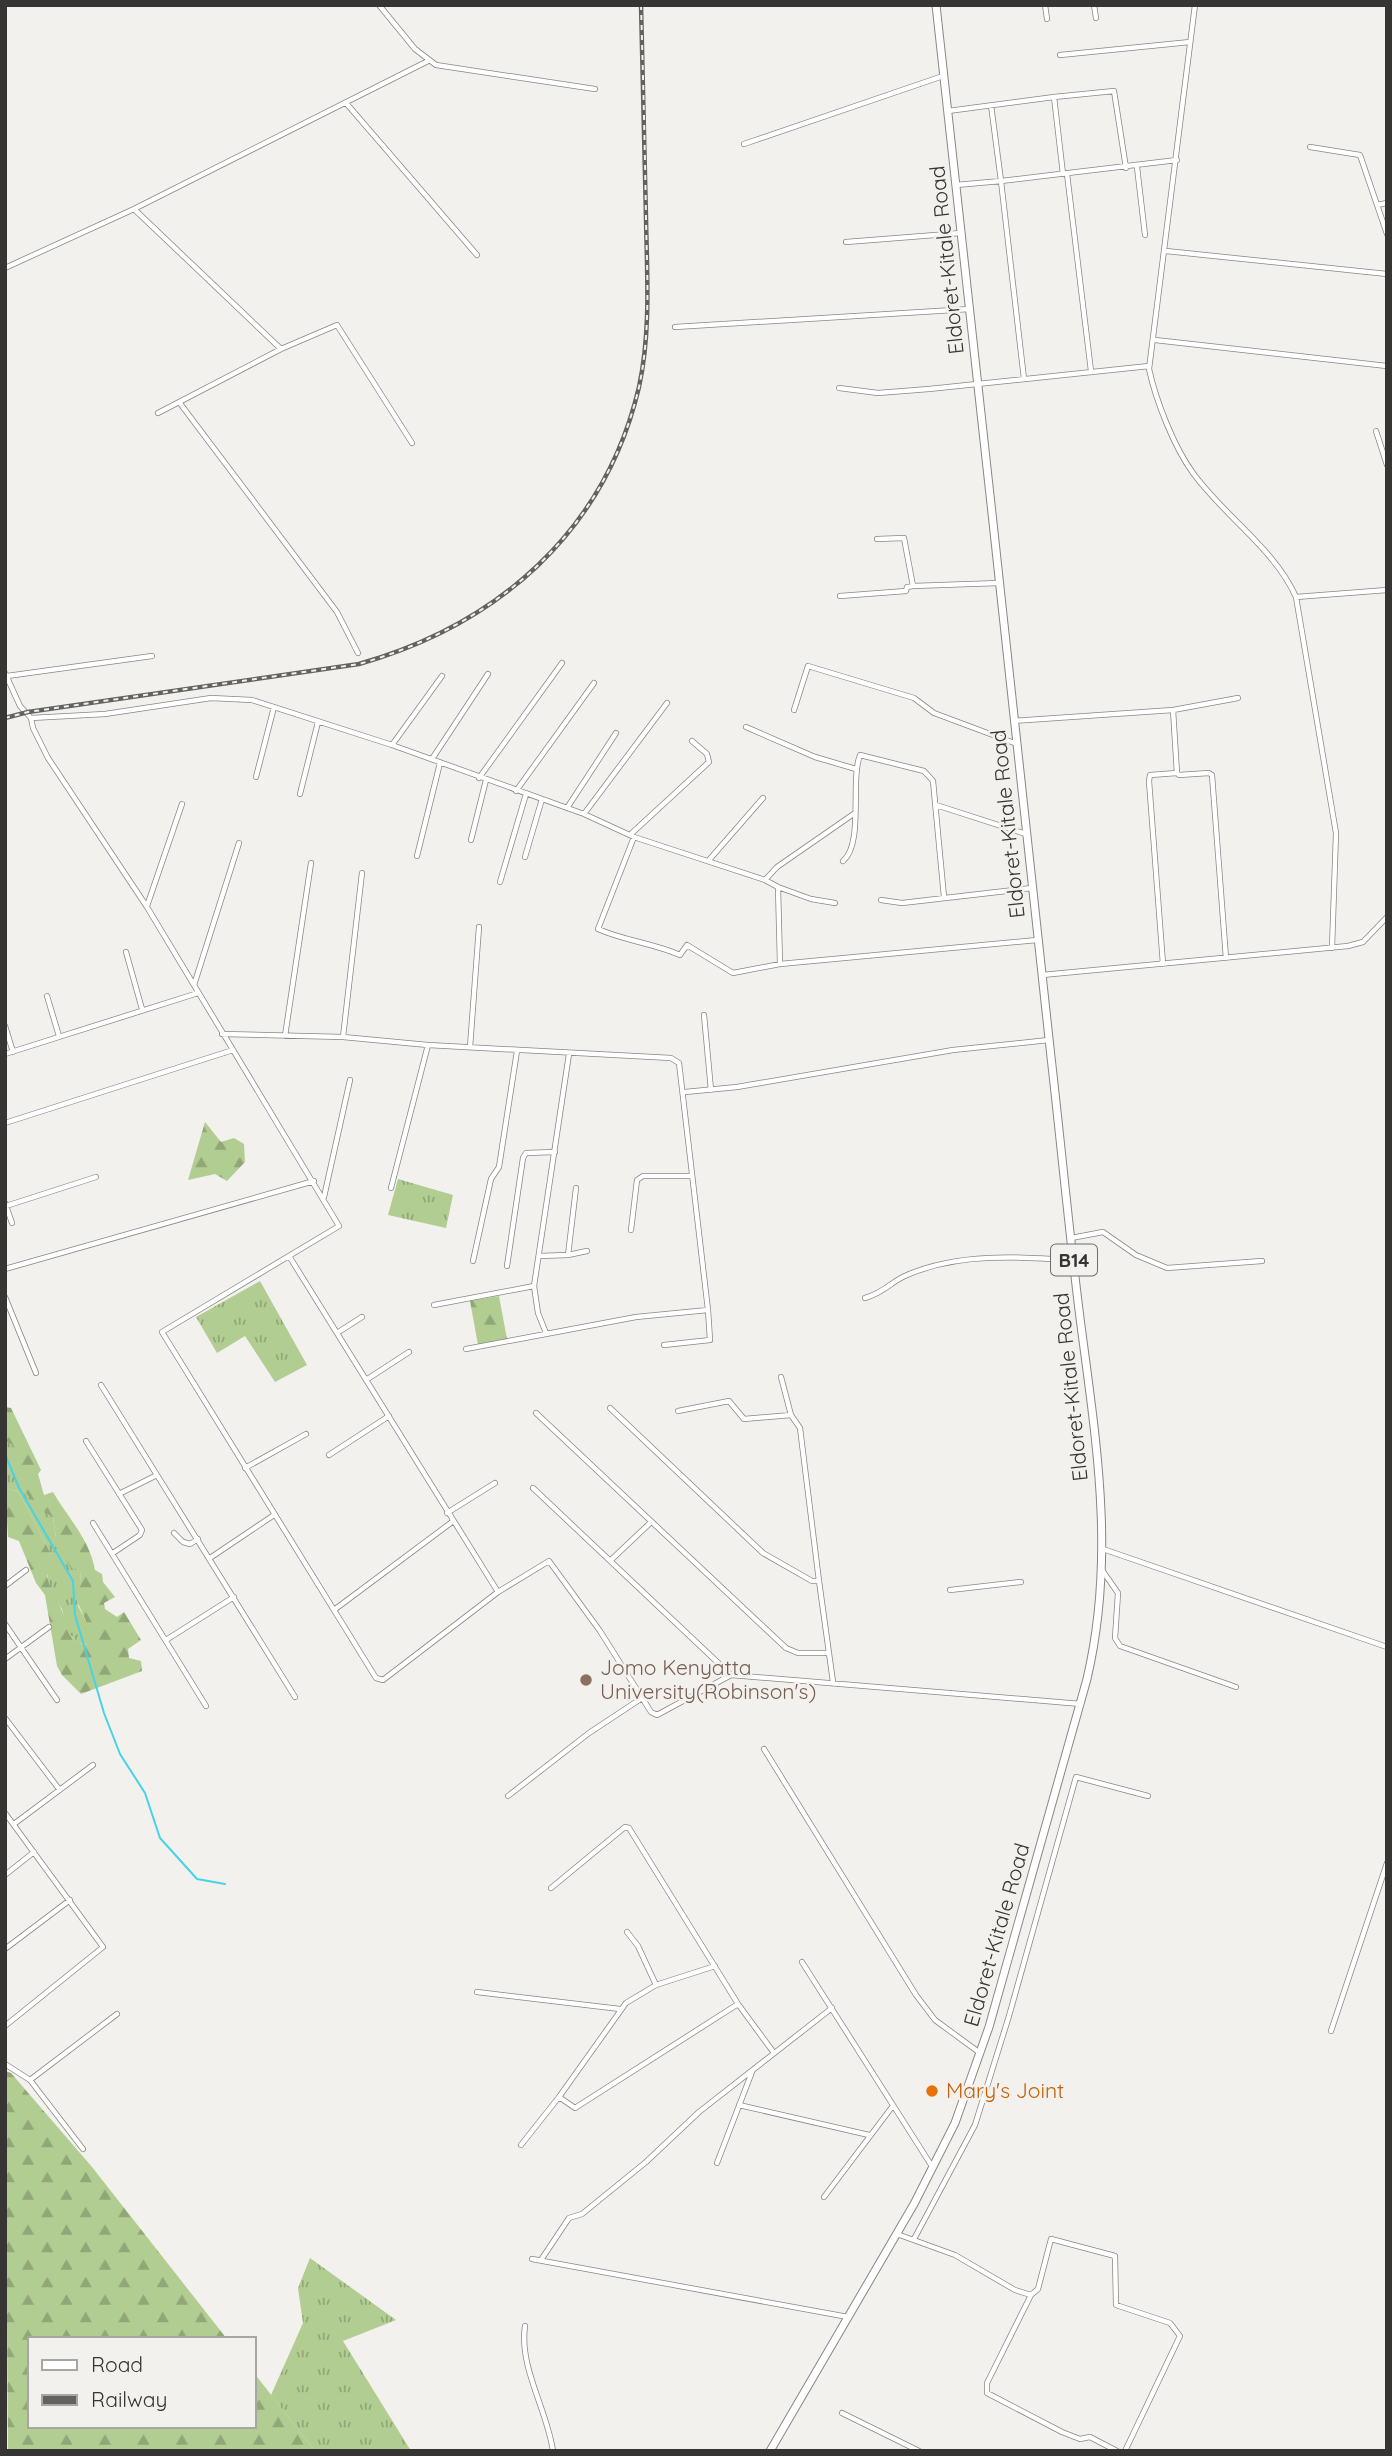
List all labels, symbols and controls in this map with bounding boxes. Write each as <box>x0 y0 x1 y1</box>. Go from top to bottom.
street label: Eldoret-Kitale Road <box>923 164 969 356</box>
street label: Eldoret-Kitale Road <box>984 728 1030 920</box>
road number: B14 <box>1051 1244 1097 1276</box>
street label: Eldoret-Kitale Road <box>1047 1291 1093 1483</box>
place label: Jomo Kenyatta University(Robinson's) <box>600 1654 816 1704</box>
marker: Jomo Kenyatta University(Robinson's) <box>578 1672 594 1688</box>
street label: Eldoret-Kitale Road <box>957 1840 1035 2029</box>
place label: Mary's Joint <box>946 2077 1064 2103</box>
marker: Mary's Joint <box>924 2083 940 2099</box>
legend <box>28 2337 256 2428</box>
text: Road <box>91 2351 143 2377</box>
text: Railway <box>91 2386 167 2412</box>

